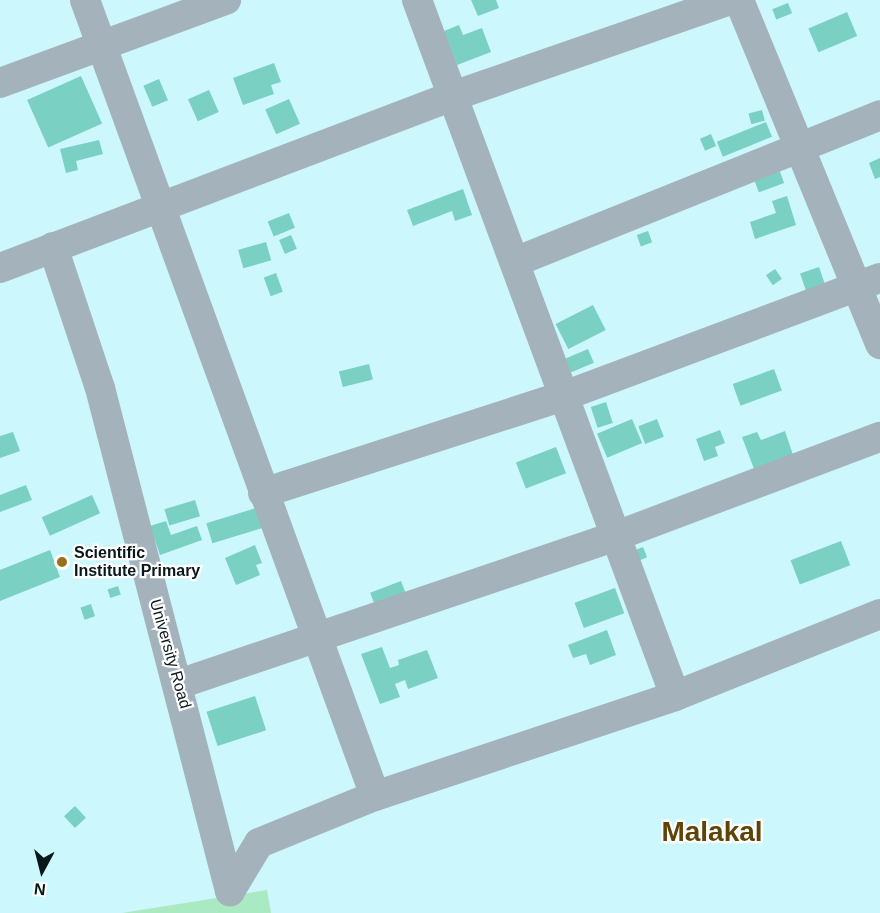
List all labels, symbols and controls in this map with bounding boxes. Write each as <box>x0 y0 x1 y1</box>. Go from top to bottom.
place label: Scientific Institute Primary <box>74 543 200 581</box>
marker: Scientific Institute Primary <box>55 555 69 569</box>
street label: University Road <box>145 597 195 711</box>
district label: Malakal <box>661 815 763 849</box>
north arrow <box>12 841 72 901</box>
text: N <box>33 880 47 899</box>

